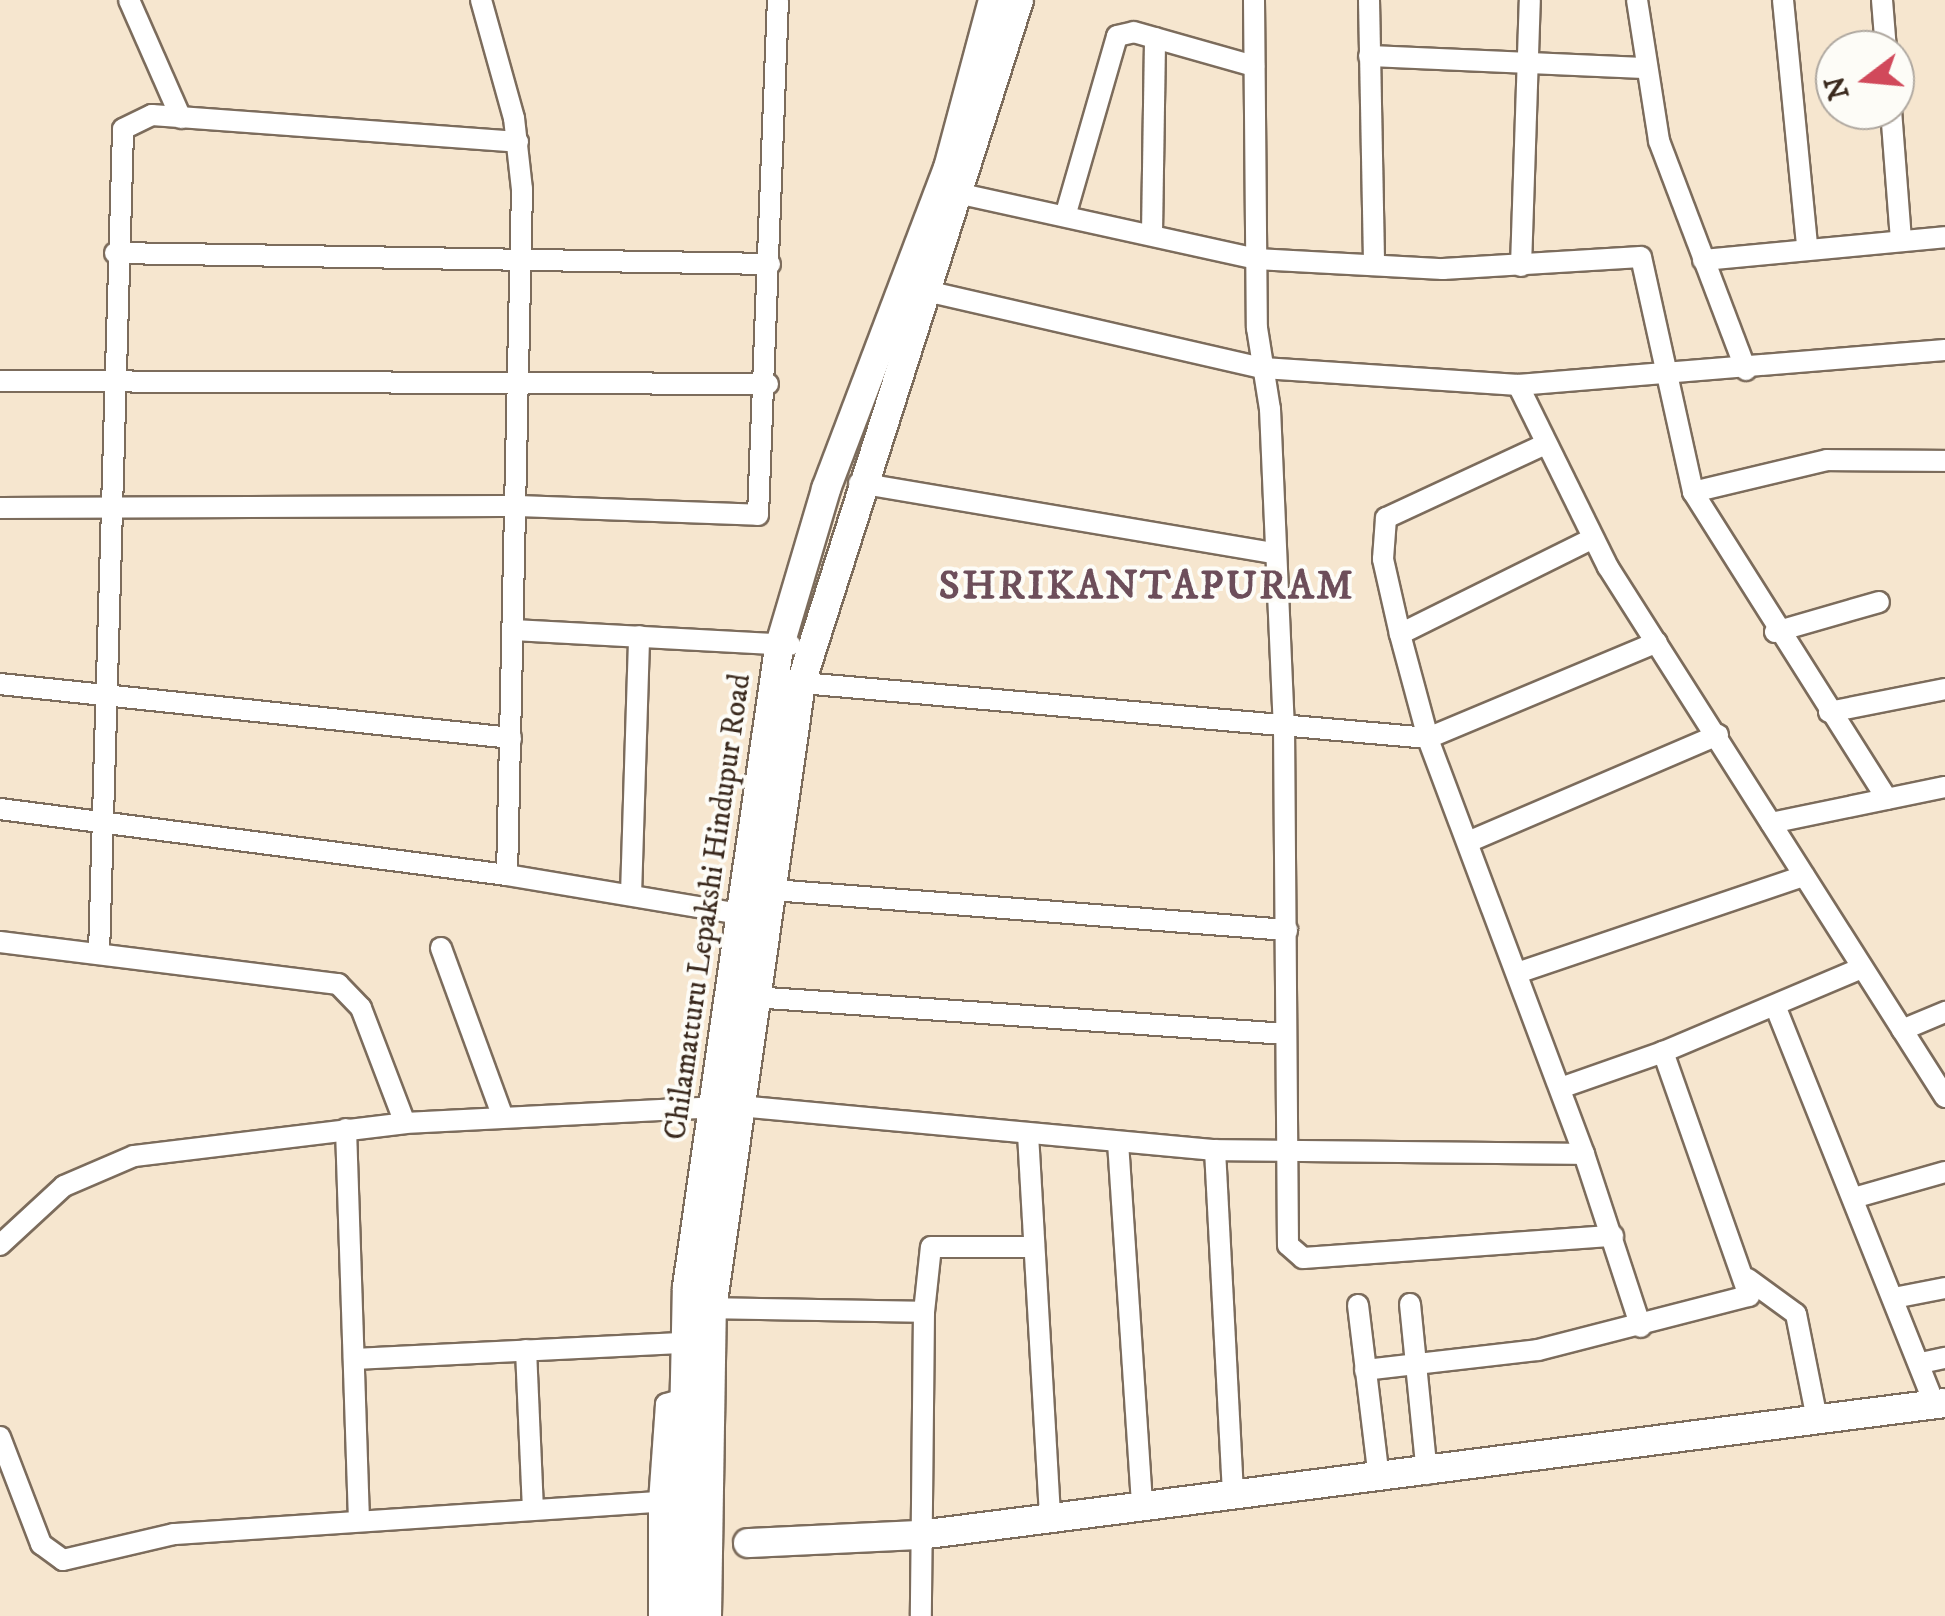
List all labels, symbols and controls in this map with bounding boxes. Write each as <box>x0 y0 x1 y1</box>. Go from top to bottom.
north arrow <box>1815 30 1915 130</box>
text: N <box>1818 72 1858 104</box>
district label: SHRIKANTAPURAM <box>939 563 1355 611</box>
street label: Chilamatturu Lepakshi Hindupur Road <box>658 672 760 1142</box>

